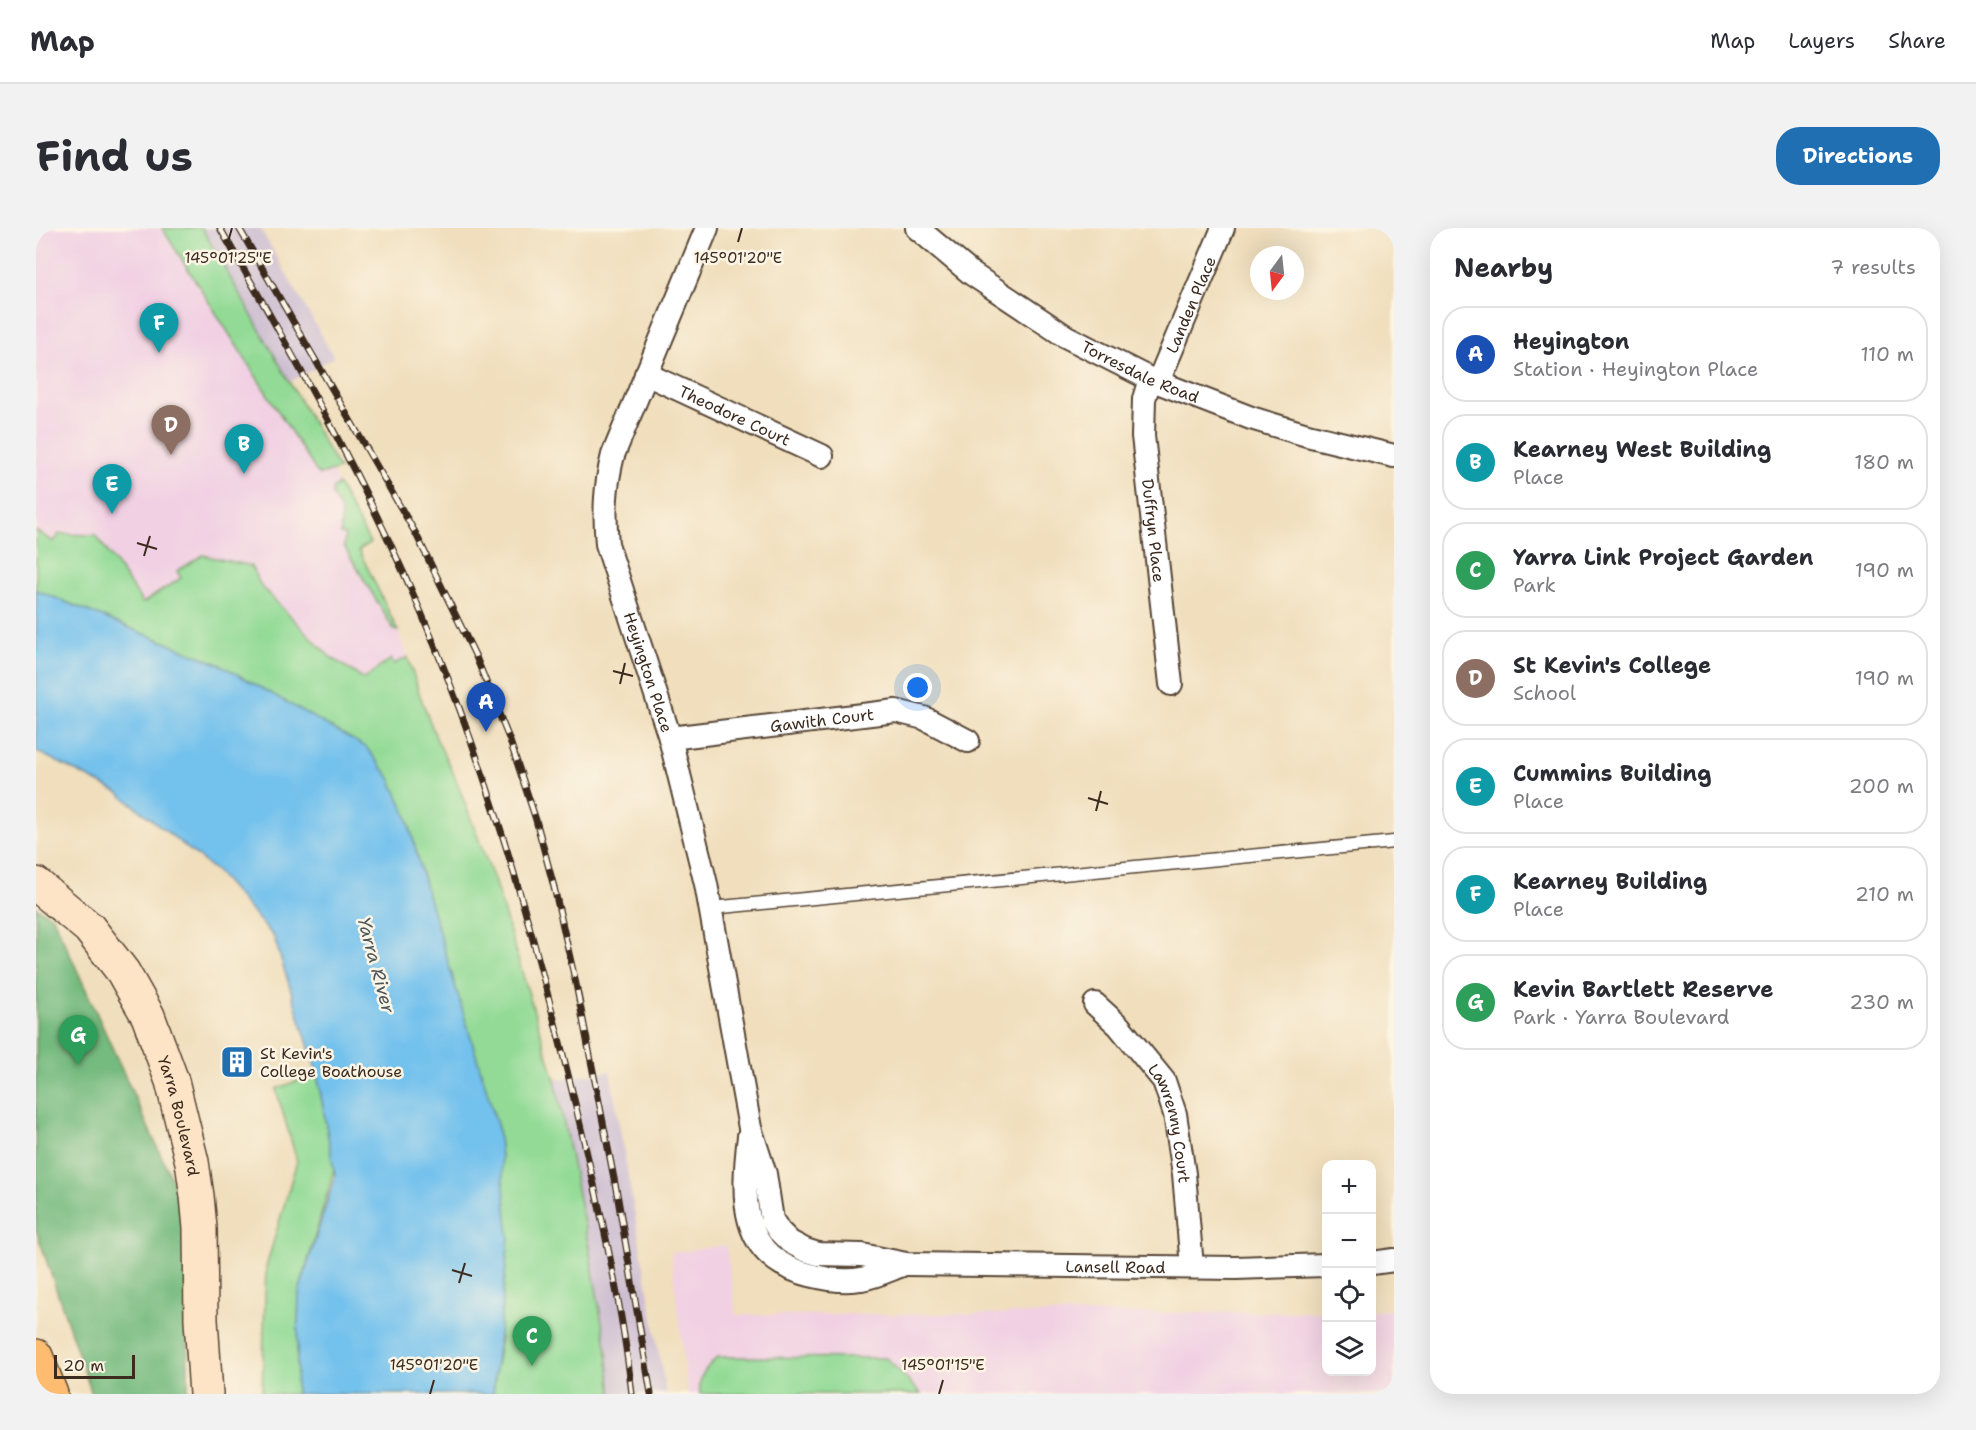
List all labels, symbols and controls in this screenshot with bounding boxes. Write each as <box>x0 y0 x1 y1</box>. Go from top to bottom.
text: Map <box>30 22 95 60</box>
text: Map <box>1710 27 1755 55</box>
text: Layers <box>1788 27 1855 55</box>
text: Share <box>1888 27 1946 55</box>
button: Directions <box>1776 127 1940 185</box>
text: Find us <box>36 128 193 184</box>
north arrow <box>1250 246 1304 300</box>
text: 145°01'25"E <box>184 248 272 268</box>
text: 145°01'20"E <box>694 248 782 268</box>
text: Nearby <box>1454 250 1553 285</box>
street label: Landen Place <box>1161 253 1220 356</box>
text: 7 results <box>1830 254 1916 280</box>
pin: F <box>140 304 178 353</box>
text: Heyington <box>1513 327 1629 356</box>
street label: Torresdale Road <box>1078 336 1202 407</box>
text: A <box>1468 341 1483 367</box>
text: 110 m <box>1860 341 1914 367</box>
text: Station · Heyington Place <box>1513 356 1758 382</box>
street label: Theodore Court <box>676 380 794 450</box>
pin: D <box>152 406 190 455</box>
pin: B <box>224 424 264 474</box>
text: Kearney West Building <box>1513 435 1771 464</box>
text: B <box>1469 449 1482 475</box>
text: 180 m <box>1854 449 1914 475</box>
pin: E <box>92 464 132 514</box>
text: Place <box>1513 464 1564 490</box>
street label: Duffryn Place <box>1137 478 1170 583</box>
text: Yarra Link Project Garden <box>1513 543 1814 572</box>
text: C <box>1469 557 1482 583</box>
text: 190 m <box>1855 557 1914 583</box>
text: Park <box>1513 572 1556 598</box>
street label: Heyington Place <box>619 609 678 735</box>
text: St Kevin's College <box>1513 651 1711 680</box>
text: D <box>1468 665 1483 691</box>
text: 190 m <box>1855 665 1914 691</box>
your location <box>903 673 932 702</box>
text: School <box>1513 680 1576 706</box>
pin: A <box>466 682 506 732</box>
street label: Gawith Court <box>769 703 875 736</box>
text: Cummins Building <box>1513 759 1711 788</box>
text: E <box>1469 773 1482 799</box>
text: 200 m <box>1849 773 1914 799</box>
text: Place <box>1513 788 1564 814</box>
text: Kearney Building <box>1513 867 1707 896</box>
text: F <box>1470 881 1481 907</box>
text: 210 m <box>1855 881 1914 907</box>
text: Place <box>1513 896 1564 922</box>
water label: Yarra River <box>352 914 400 1016</box>
text: Kevin Bartlett Reserve <box>1513 975 1774 1004</box>
text: G <box>1467 989 1484 1015</box>
text: 230 m <box>1849 989 1914 1015</box>
text: Park · Yarra Boulevard <box>1513 1004 1730 1030</box>
pin: G <box>58 1016 98 1065</box>
place label: St Kevin's College Boathouse <box>260 1043 402 1082</box>
building icon: St Kevin's College Boathouse <box>219 1044 255 1080</box>
street label: Yarra Boulevard <box>153 1053 204 1177</box>
street label: Lawrenny Court <box>1143 1059 1195 1184</box>
map controls <box>1322 1160 1376 1376</box>
button: + <box>1322 1160 1376 1214</box>
button: − <box>1322 1214 1376 1268</box>
street label: Lansell Road <box>1065 1255 1166 1278</box>
button: locate <box>1322 1268 1376 1322</box>
pin: C <box>512 1316 552 1366</box>
button: layers <box>1322 1322 1376 1376</box>
scale bar <box>54 1352 135 1380</box>
text: 20 m <box>63 1355 104 1376</box>
text: 145°01'20"E <box>390 1355 478 1375</box>
text: 145°01'15"E <box>901 1355 985 1375</box>

